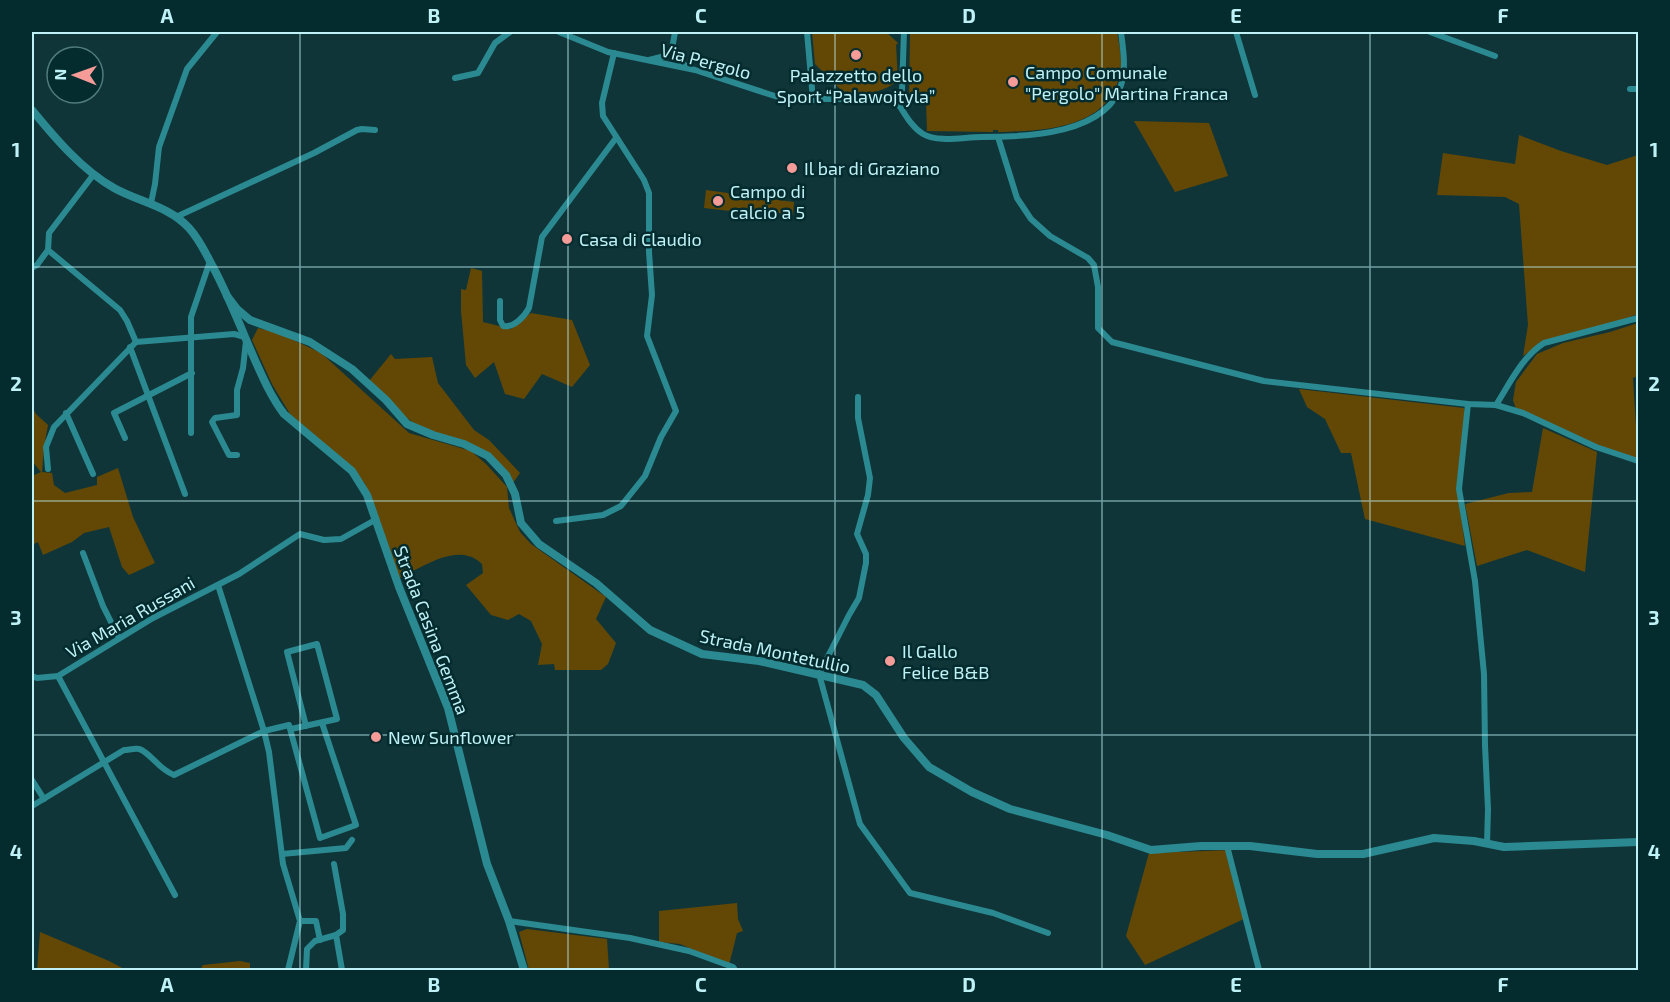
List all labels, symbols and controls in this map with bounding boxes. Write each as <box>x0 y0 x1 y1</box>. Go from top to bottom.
text: A <box>160 3 174 27</box>
text: B <box>428 3 440 27</box>
text: C <box>695 3 707 27</box>
text: D <box>962 3 976 27</box>
text: E <box>1230 3 1242 27</box>
text: F <box>1497 3 1509 27</box>
street label: Via Pergolo <box>659 38 753 84</box>
north arrow <box>45 45 105 105</box>
marker: Palazzetto dello Sport “Palawojtyla” <box>849 48 863 62</box>
place label: Campo Comunale "Pergolo" Martina Franca <box>1025 61 1228 104</box>
place label: Palazzetto dello Sport “Palawojtyla” <box>777 64 935 107</box>
text: N <box>50 69 69 81</box>
marker: Campo Comunale "Pergolo" Martina Franca <box>1006 75 1020 89</box>
text: 1 <box>12 137 20 161</box>
text: 1 <box>1650 137 1658 161</box>
place label: Il bar di Graziano <box>804 157 940 179</box>
marker: Il bar di Graziano <box>785 161 799 175</box>
place label: Campo di calcio a 5 <box>730 180 805 223</box>
marker: Campo di calcio a 5 <box>711 194 725 208</box>
place label: Casa di Claudio <box>579 228 702 250</box>
marker: Casa di Claudio <box>560 232 574 246</box>
text: 2 <box>10 371 22 395</box>
text: 2 <box>1648 371 1660 395</box>
street label: Strada Casina Gemma <box>390 543 474 717</box>
street label: Via Maria Russani <box>62 571 198 663</box>
text: 3 <box>10 605 22 629</box>
text: 3 <box>1648 605 1660 629</box>
street label: Strada Montetullio <box>698 624 852 678</box>
place label: Il Gallo Felice B&B <box>902 640 989 683</box>
marker: Il Gallo Felice B&B <box>883 654 897 668</box>
place label: New Sunflower <box>388 726 514 748</box>
marker: New Sunflower <box>369 730 383 744</box>
text: 4 <box>10 839 23 863</box>
text: 4 <box>1648 839 1661 863</box>
text: A <box>160 972 174 996</box>
text: B <box>428 972 440 996</box>
text: C <box>695 972 707 996</box>
text: D <box>962 972 976 996</box>
text: E <box>1230 972 1242 996</box>
text: F <box>1497 972 1509 996</box>

